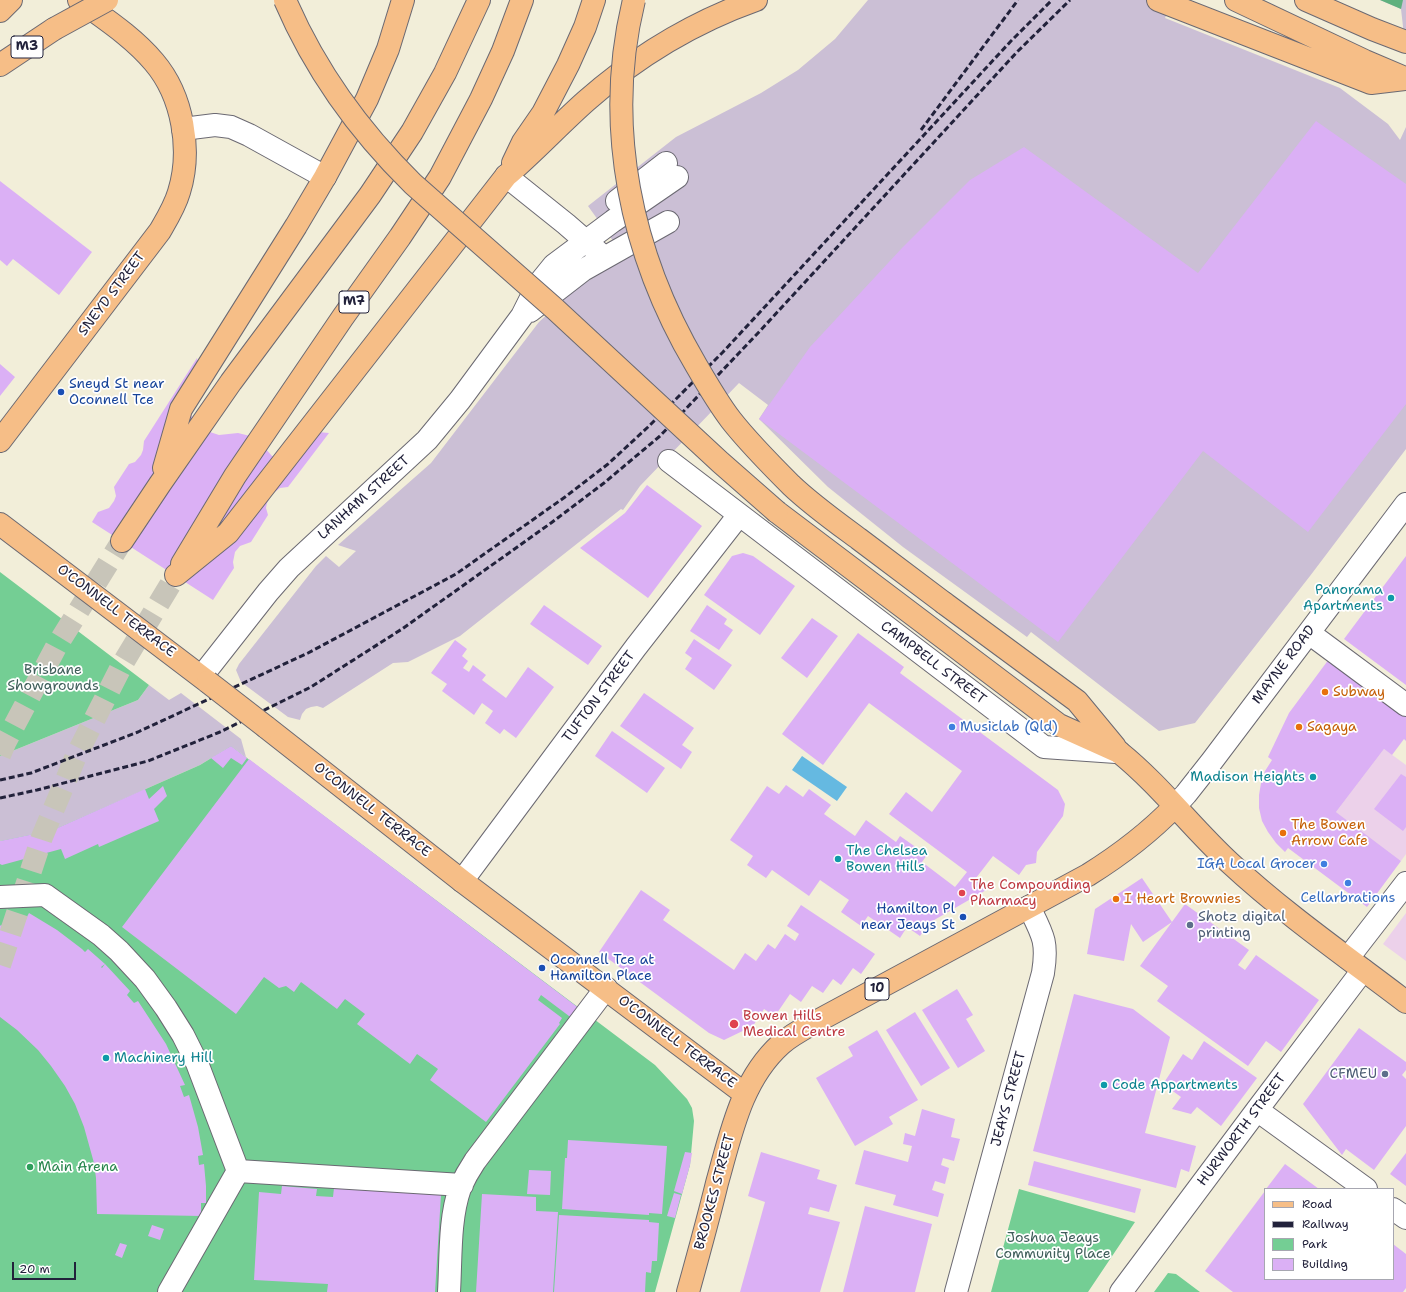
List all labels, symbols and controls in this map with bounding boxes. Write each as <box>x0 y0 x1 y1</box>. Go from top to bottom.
road number: M3 <box>11 36 43 58</box>
street label: SNEYD STREET <box>75 249 149 339</box>
road number: M7 <box>339 291 369 313</box>
place label: Sneyd St near Oconnell Tce <box>69 376 165 408</box>
marker: Sneyd St near Oconnell Tce <box>56 387 66 397</box>
street label: LANHAM STREET <box>315 452 413 544</box>
street label: O'CONNELL TERRACE <box>54 561 178 661</box>
place label: Panorama Apartments <box>1303 582 1383 614</box>
marker: Panorama Apartments <box>1386 593 1396 603</box>
street label: CAMPBELL STREET <box>877 618 989 708</box>
street label: MAYNE ROAD <box>1249 622 1319 708</box>
street label: TUFTON STREET <box>559 648 639 746</box>
park label: Brisbane Showgrounds <box>7 662 99 694</box>
place label: Subway <box>1333 684 1385 700</box>
marker: Subway <box>1320 687 1330 697</box>
place label: Musiclab (Qld) <box>960 719 1058 735</box>
place label: Sagaya <box>1307 719 1357 735</box>
marker: Musiclab (Qld) <box>947 722 957 732</box>
marker: Sagaya <box>1294 722 1304 732</box>
street label: O'CONNELL TERRACE <box>310 759 434 861</box>
place label: Madison Heights <box>1190 769 1305 785</box>
marker: Madison Heights <box>1308 772 1318 782</box>
place label: The Bowen Arrow Cafe <box>1291 817 1368 850</box>
marker: The Bowen Arrow Cafe <box>1278 828 1288 838</box>
place label: The Chelsea Bowen Hills <box>846 843 928 876</box>
marker: The Chelsea Bowen Hills <box>833 854 843 864</box>
place label: IGA Local Grocer <box>1197 856 1316 872</box>
marker: IGA Local Grocer <box>1319 859 1329 869</box>
place label: The Compounding Pharmacy <box>970 877 1091 910</box>
marker: Cellarbrations <box>1343 878 1353 888</box>
marker: The Compounding Pharmacy <box>957 888 967 898</box>
place label: Cellarbrations <box>1301 890 1395 906</box>
place label: I Heart Brownies <box>1124 891 1241 907</box>
marker: I Heart Brownies <box>1111 894 1121 904</box>
place label: Hamilton Pl near Jeays St <box>861 901 955 934</box>
place label: Shotz digital printing <box>1198 909 1285 942</box>
marker: Hamilton Pl near Jeays St <box>958 912 968 922</box>
marker: Shotz digital printing <box>1185 920 1195 930</box>
place label: Oconnell Tce at Hamilton Place <box>550 952 654 984</box>
marker: Oconnell Tce at Hamilton Place <box>537 963 547 973</box>
road number: 10 <box>865 978 889 1000</box>
street label: O'CONNELL TERRACE <box>615 992 739 1092</box>
place label: Bowen Hills Medical Centre <box>743 1008 845 1040</box>
marker: Bowen Hills Medical Centre <box>728 1018 740 1030</box>
street label: JEAYS STREET <box>988 1049 1030 1149</box>
place label: Machinery Hill <box>114 1050 213 1066</box>
marker: Machinery Hill <box>101 1053 111 1063</box>
place label: CFMEU <box>1330 1066 1377 1082</box>
marker: CFMEU <box>1380 1069 1390 1079</box>
street label: HURWORTH STREET <box>1194 1070 1290 1190</box>
place label: Code Appartments <box>1112 1077 1238 1093</box>
marker: Code Appartments <box>1099 1080 1109 1090</box>
street label: BROOKES STREET <box>691 1132 739 1252</box>
place label: Main Arena <box>38 1159 118 1175</box>
marker: Main Arena <box>25 1162 35 1172</box>
legend <box>1264 1188 1394 1280</box>
text: Road <box>1302 1196 1332 1212</box>
text: Railway <box>1302 1216 1349 1232</box>
park label: Joshua Jeays Community Place <box>995 1230 1111 1262</box>
text: Park <box>1302 1236 1328 1252</box>
scale bar <box>14 1254 78 1280</box>
text: Building <box>1302 1256 1348 1272</box>
text: 20 m <box>19 1261 50 1277</box>

